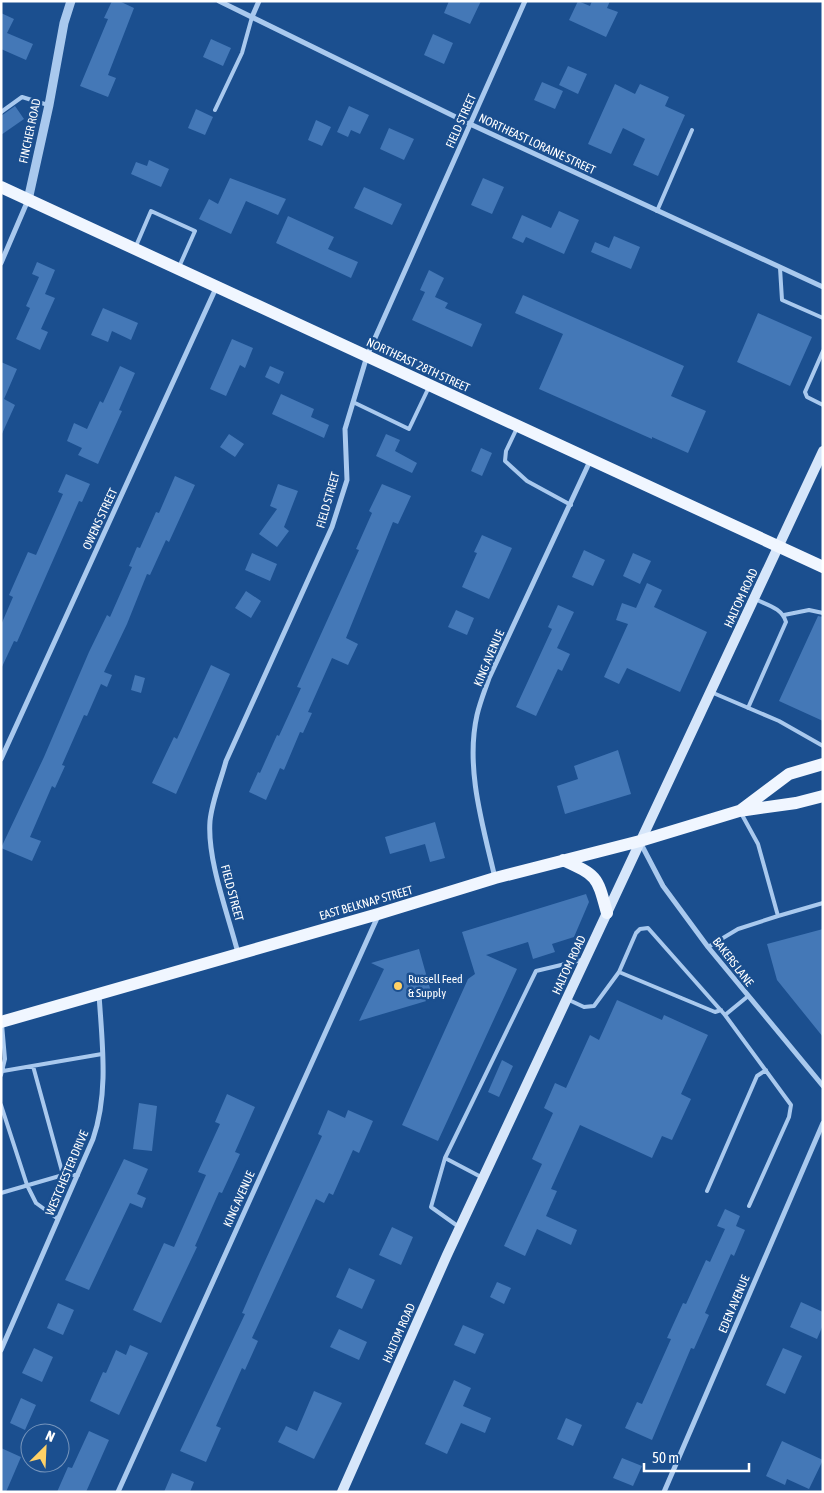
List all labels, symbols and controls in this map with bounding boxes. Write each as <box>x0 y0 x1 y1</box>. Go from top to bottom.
street label: FIELD STREET <box>443 91 479 150</box>
street label: FINCHER ROAD <box>16 97 44 165</box>
street label: NORTHEAST LORAINE STREET <box>476 111 598 178</box>
street label: NORTHEAST 28TH STREET <box>364 335 472 395</box>
street label: FIELD STREET <box>313 470 343 530</box>
street label: OWENS STREET <box>80 485 121 552</box>
street label: HALTOM ROAD <box>721 566 761 630</box>
street label: KING AVENUE <box>471 628 507 688</box>
street label: FIELD STREET <box>218 863 246 923</box>
street label: EAST BELKNAP STREET <box>318 883 415 923</box>
street label: HALTOM ROAD <box>549 933 589 997</box>
street label: BAKERS LANE <box>710 935 756 989</box>
place label: Russell Feed & Supply <box>408 972 463 1000</box>
marker: Russell Feed & Supply <box>392 980 404 992</box>
street label: WESTCHESTER DRIVE <box>43 1128 91 1218</box>
street label: KING AVENUE <box>220 1169 258 1229</box>
street label: EDEN AVENUE <box>716 1273 752 1335</box>
street label: HALTOM ROAD <box>380 1301 418 1365</box>
north arrow <box>20 1423 70 1473</box>
text: N <box>43 1427 57 1445</box>
scale bar <box>644 1440 749 1472</box>
text: 50 m <box>652 1449 679 1466</box>

